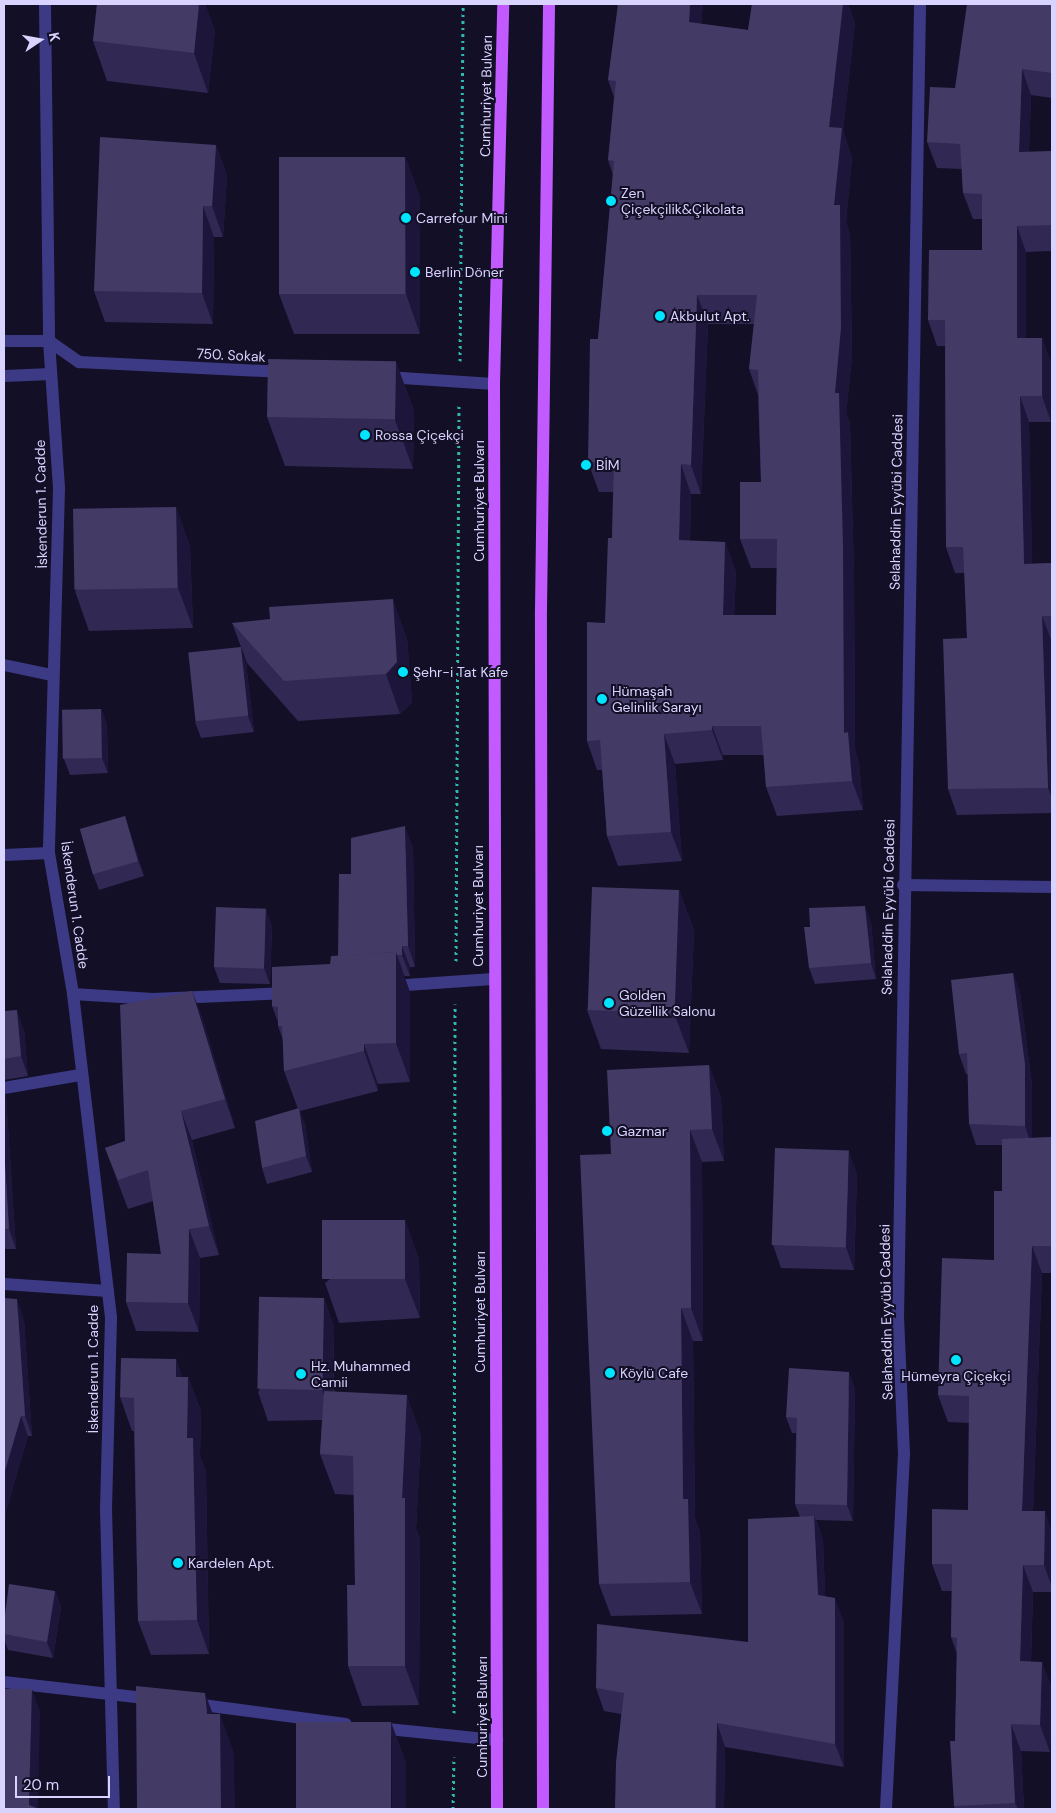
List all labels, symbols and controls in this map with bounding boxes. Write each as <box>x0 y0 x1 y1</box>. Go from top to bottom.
north arrow <box>15 15 65 65</box>
text: K <box>45 31 64 43</box>
street label: Cumhuriyet Bulvarı <box>477 35 495 157</box>
place label: Zen Çiçekçilik&Çikolata <box>621 185 744 218</box>
marker: Zen Çiçekçilik&Çikolata <box>605 195 617 207</box>
place label: Carrefour Mini <box>416 210 508 226</box>
marker: Carrefour Mini <box>400 212 412 224</box>
place label: Berlin Döner <box>425 264 504 280</box>
marker: Berlin Döner <box>409 266 421 278</box>
place label: Akbulut Apt. <box>670 308 750 324</box>
marker: Akbulut Apt. <box>654 310 666 322</box>
street label: 750. Sokak <box>196 345 266 365</box>
street label: Selahaddin Eyyübi Caddesi <box>886 414 906 590</box>
place label: Rossa Çiçekçi <box>375 427 464 443</box>
marker: Rossa Çiçekçi <box>359 429 371 441</box>
street label: İskenderun 1. Cadde <box>31 440 51 568</box>
street label: Cumhuriyet Bulvarı <box>471 440 487 562</box>
place label: BİM <box>596 457 619 473</box>
marker: BİM <box>580 459 592 471</box>
place label: Şehr-i Tat Kafe <box>413 664 508 680</box>
marker: Şehr-i Tat Kafe <box>397 666 409 678</box>
place label: Hümaşah Gelinlik Sarayı <box>612 683 702 716</box>
marker: Hümaşah Gelinlik Sarayı <box>596 693 608 705</box>
street label: Selahaddin Eyyübi Caddesi <box>878 819 898 995</box>
street label: İskenderun 1. Cadde <box>58 840 92 970</box>
street label: Cumhuriyet Bulvarı <box>470 845 486 967</box>
place label: Golden Güzellik Salonu <box>619 987 716 1020</box>
marker: Golden Güzellik Salonu <box>603 997 615 1009</box>
place label: Gazmar <box>617 1123 667 1139</box>
marker: Gazmar <box>601 1125 613 1137</box>
street label: Selahaddin Eyyübi Caddesi <box>876 1224 896 1400</box>
street label: Cumhuriyet Bulvarı <box>472 1251 488 1373</box>
street label: İskenderun 1. Cadde <box>85 1305 101 1433</box>
marker: Hümeyra Çiçekçi <box>950 1354 962 1366</box>
place label: Hz. Muhammed Camii <box>311 1358 411 1390</box>
place label: Köylü Cafe <box>620 1365 688 1381</box>
marker: Köylü Cafe <box>604 1367 616 1379</box>
marker: Hz. Muhammed Camii <box>295 1368 307 1380</box>
place label: Hümeyra Çiçekçi <box>901 1368 1011 1384</box>
place label: Kardelen Apt. <box>188 1555 274 1571</box>
marker: Kardelen Apt. <box>172 1557 184 1569</box>
street label: Cumhuriyet Bulvarı <box>474 1656 490 1778</box>
scale bar <box>18 1766 112 1798</box>
text: 20 m <box>23 1775 59 1795</box>

